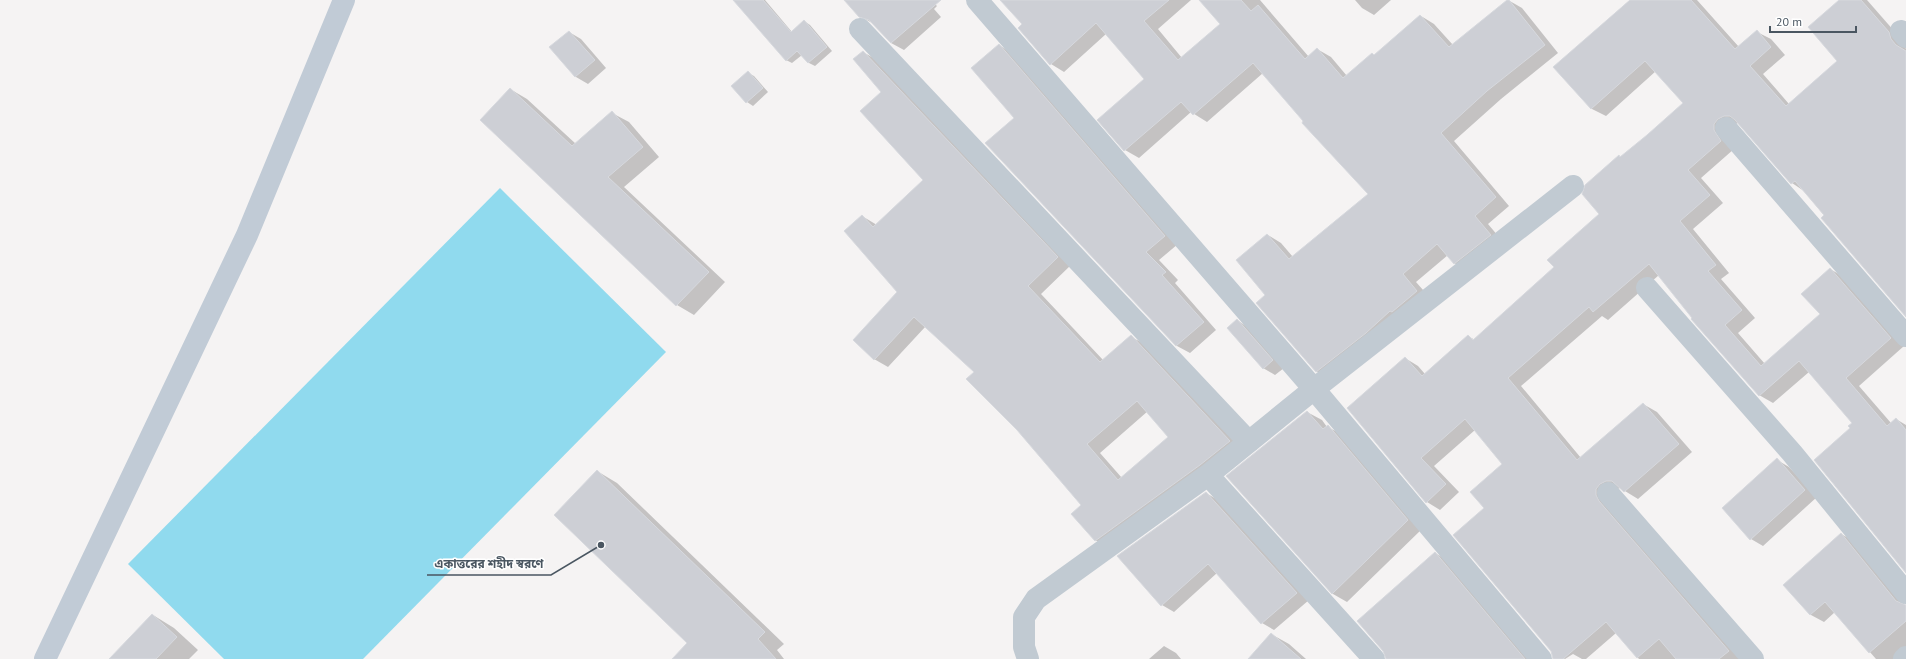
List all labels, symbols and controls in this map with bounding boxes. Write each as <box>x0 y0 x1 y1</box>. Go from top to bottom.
scale bar <box>1770 8 1856 34</box>
text: 20 m <box>1776 14 1802 29</box>
callout: একাত্তরের শহীদ স্বরণে <box>427 551 551 575</box>
text: একাত্তরের শহীদ স্বরণে <box>435 556 544 571</box>

